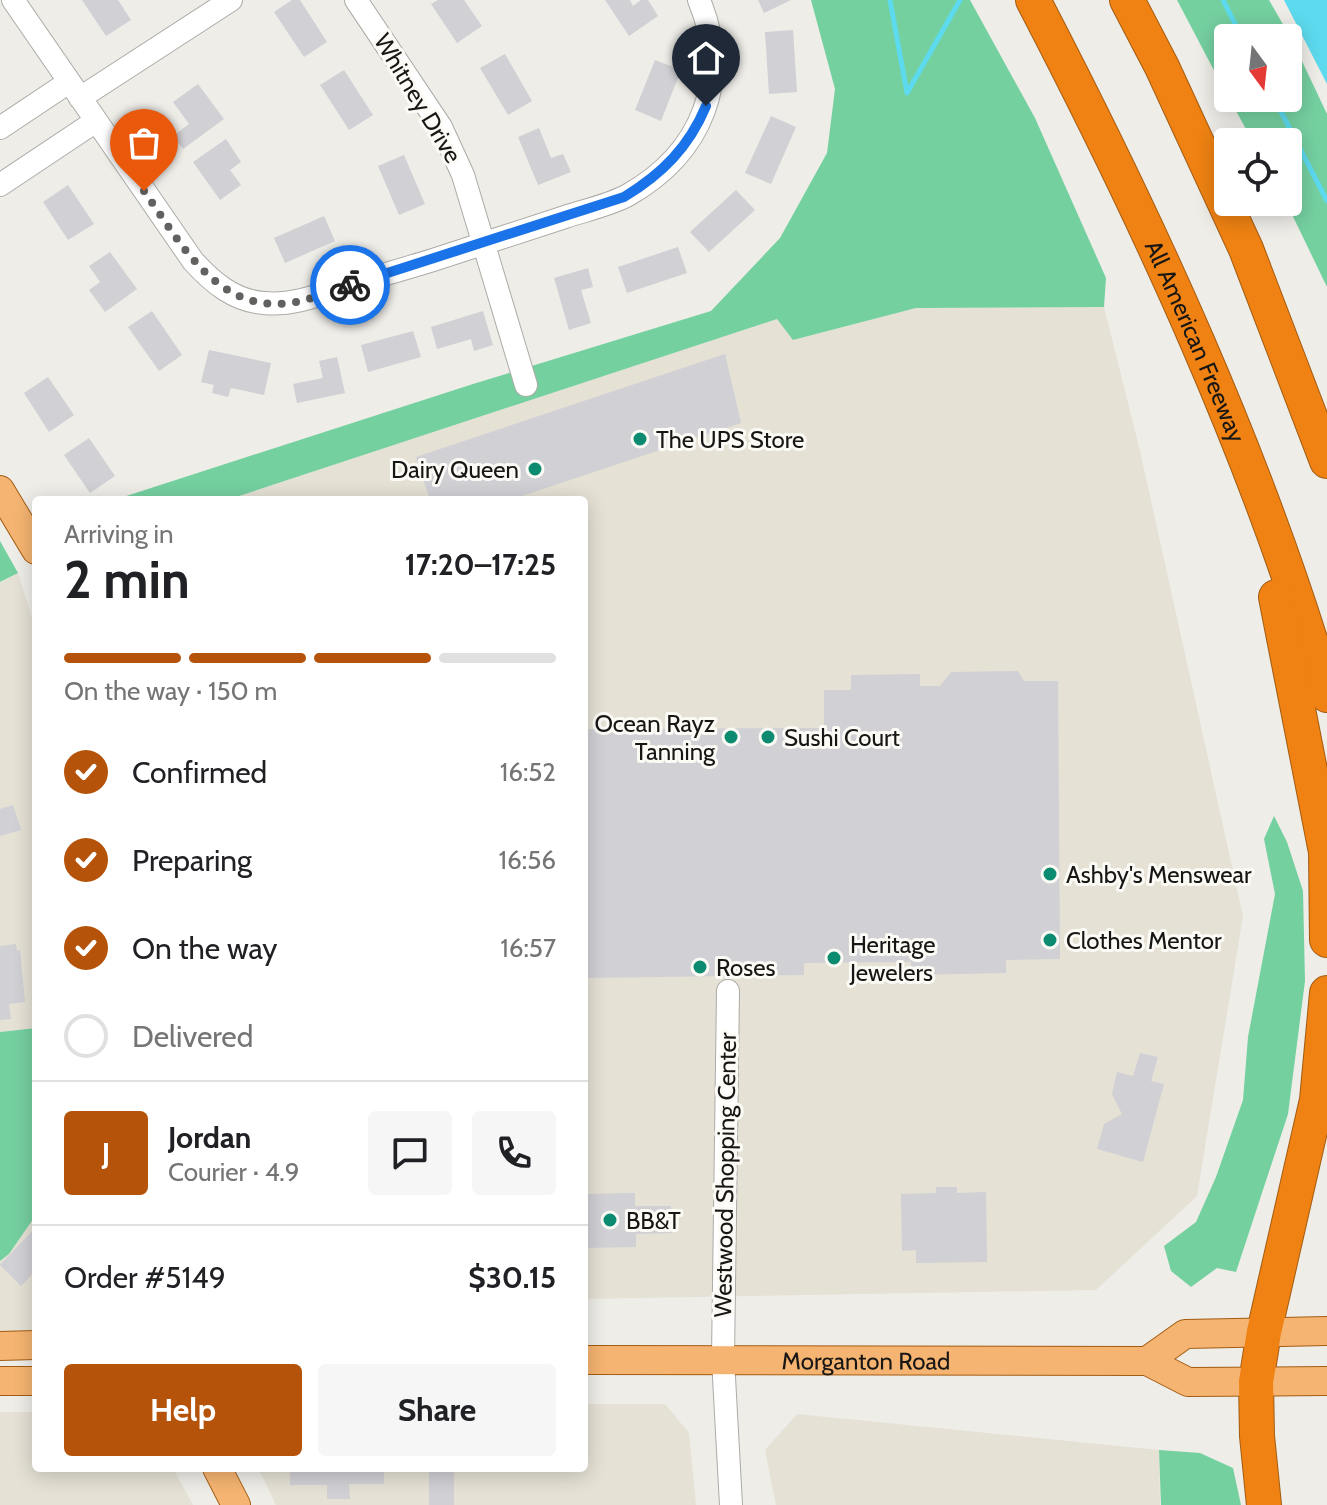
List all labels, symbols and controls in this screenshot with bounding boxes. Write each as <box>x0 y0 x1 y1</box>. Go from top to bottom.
pin <box>672 24 740 106</box>
north arrow <box>1214 24 1302 112</box>
map controls <box>1214 24 1302 216</box>
street label: Whitney Drive <box>368 28 468 168</box>
icon: home <box>684 36 728 80</box>
pin <box>110 109 178 191</box>
icon: bag <box>122 121 166 165</box>
button: locate <box>1214 128 1302 216</box>
street label: All American Freeway <box>1139 235 1252 446</box>
courier <box>310 245 390 325</box>
icon: bike <box>328 263 372 307</box>
place label: The UPS Store <box>656 425 804 454</box>
marker: The UPS Store <box>631 430 649 448</box>
place label: Dairy Queen <box>391 455 519 484</box>
marker: Dairy Queen <box>526 460 544 478</box>
text: Arriving in <box>64 518 174 550</box>
text: 17:20–17:25 <box>405 546 556 583</box>
text: 2 min <box>64 548 190 611</box>
text: On the way · 150 m <box>64 675 277 707</box>
place label: Ocean Rayz Tanning <box>594 709 716 766</box>
place label: Sushi Court <box>784 723 900 752</box>
marker: Ocean Rayz Tanning <box>722 728 740 746</box>
marker: Sushi Court <box>759 728 777 746</box>
icon: check <box>64 750 108 794</box>
text: Confirmed <box>132 754 267 791</box>
text: 16:52 <box>500 756 556 788</box>
icon: check <box>64 838 108 882</box>
text: Preparing <box>132 842 252 879</box>
text: 16:56 <box>499 844 556 876</box>
place label: Ashby's Menswear <box>1066 860 1252 889</box>
marker: Ashby's Menswear <box>1041 865 1059 883</box>
icon: check <box>64 926 108 970</box>
place label: Clothes Mentor <box>1066 926 1222 955</box>
text: On the way <box>132 930 277 967</box>
place label: Heritage Jewelers <box>849 930 935 987</box>
marker: Clothes Mentor <box>1041 931 1059 949</box>
text: 16:57 <box>500 932 556 964</box>
marker: Heritage Jewelers <box>825 949 843 967</box>
place label: Roses <box>716 953 775 982</box>
marker: Roses <box>691 958 709 976</box>
text: Delivered <box>132 1018 253 1055</box>
street label: Westwood Shopping Center <box>708 1032 742 1318</box>
button: chat <box>368 1111 452 1195</box>
button: phone <box>472 1111 556 1195</box>
text: Jordan <box>168 1119 251 1156</box>
text: J <box>102 1135 110 1172</box>
text: Courier · 4.9 <box>168 1156 300 1188</box>
place label: BB&T <box>626 1206 681 1235</box>
marker: BB&T <box>601 1211 619 1229</box>
text: Order #5149 <box>64 1259 226 1296</box>
text: $30.15 <box>468 1259 556 1296</box>
street label: Morganton Road <box>782 1346 950 1375</box>
button: Help <box>64 1364 302 1456</box>
button: Share <box>318 1364 556 1456</box>

